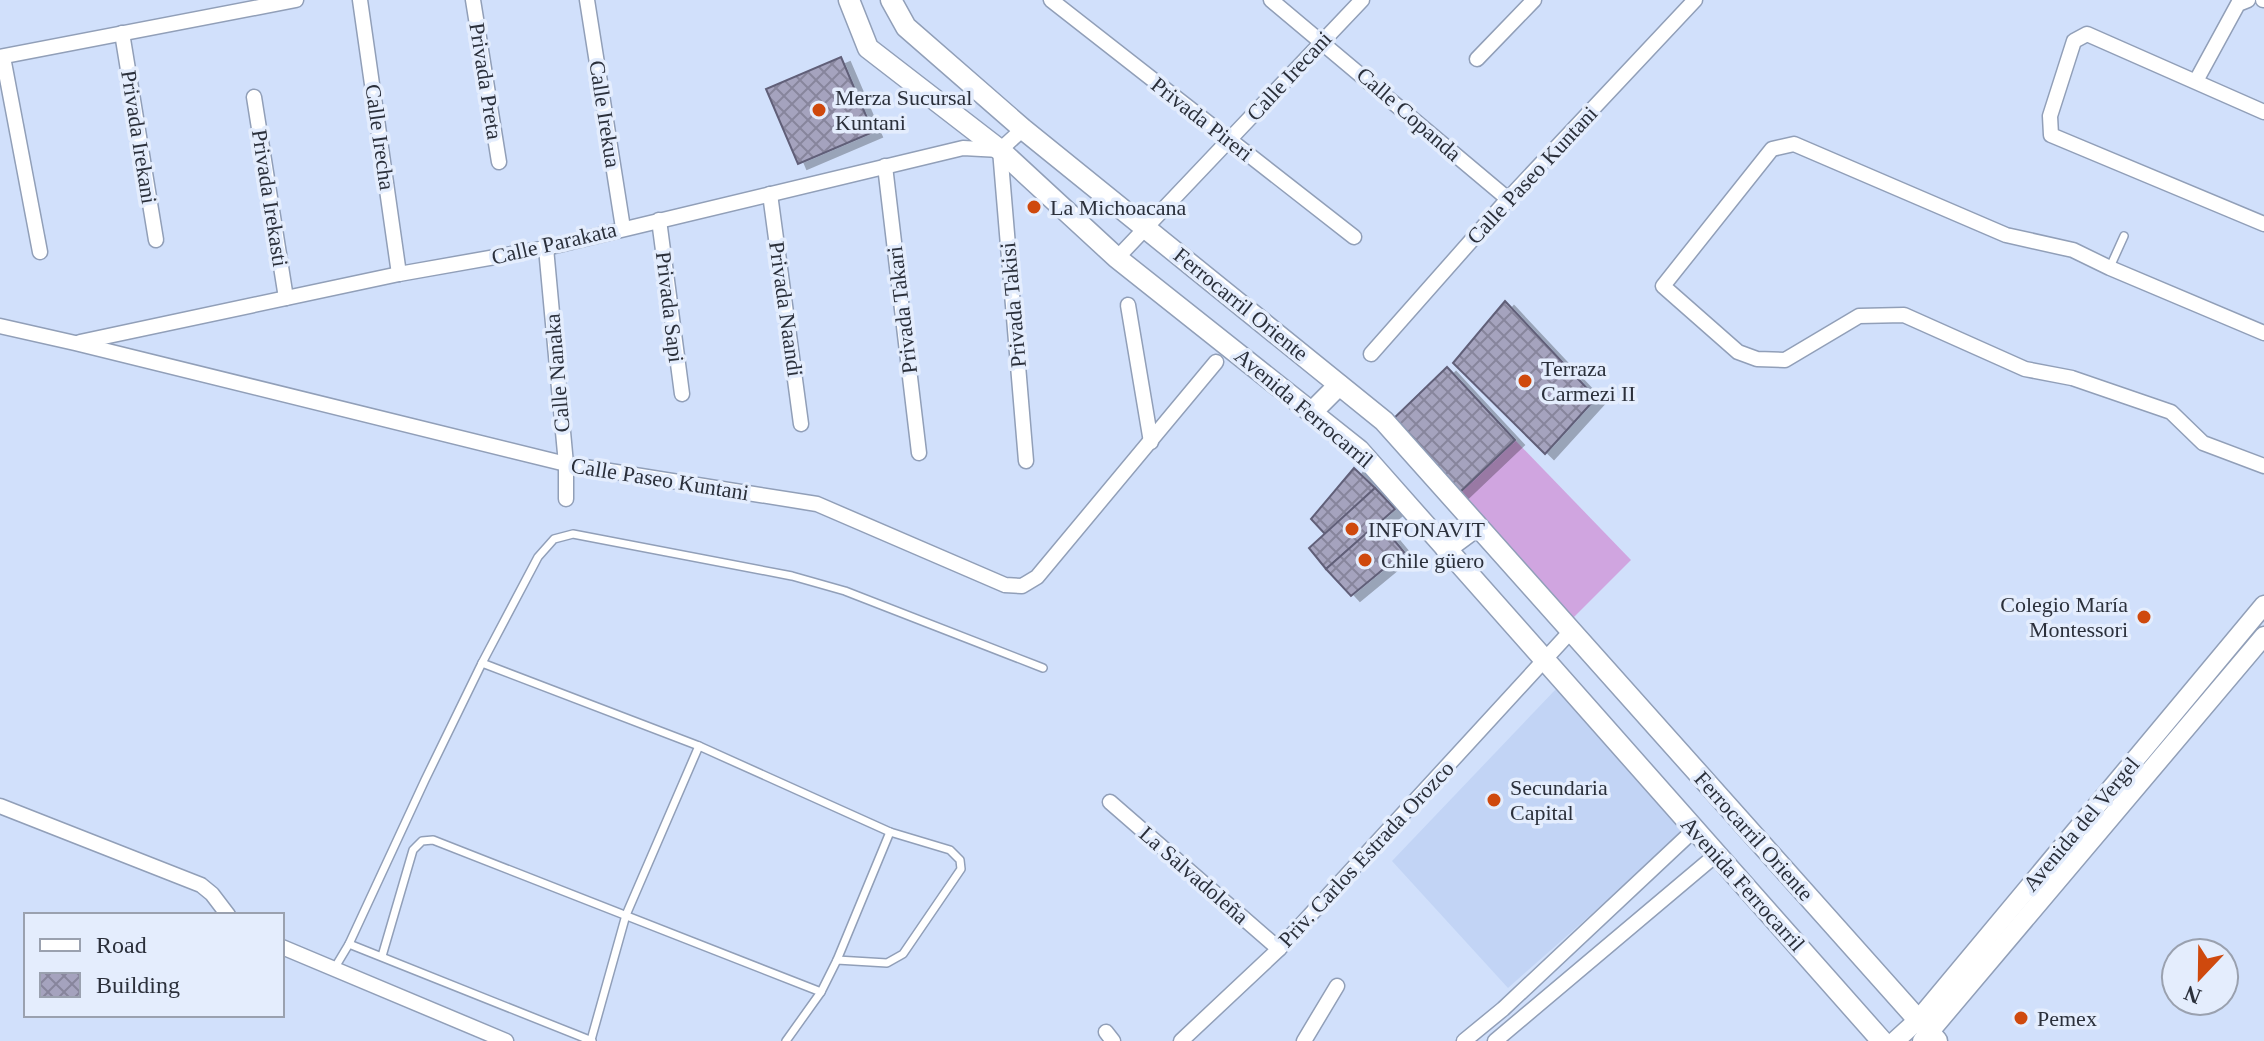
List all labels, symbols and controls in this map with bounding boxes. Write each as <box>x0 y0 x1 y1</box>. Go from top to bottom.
street label: Privada Preta <box>464 21 508 141</box>
street label: Calle Irecani <box>1241 26 1337 126</box>
street label: Calle Irekua <box>584 59 626 170</box>
street label: Calle Copanda <box>1352 62 1466 166</box>
street label: Privada Irekani <box>116 68 162 206</box>
street label: Privada Pireri <box>1146 72 1258 166</box>
street label: Calle Irecha <box>360 82 400 192</box>
place label: Merza Sucursal Kuntani <box>835 85 972 135</box>
marker: Merza Sucursal Kuntani <box>810 101 828 119</box>
street label: Calle Paseo Kuntani <box>1462 101 1602 249</box>
street label: Privada Irekasti <box>247 128 293 268</box>
place label: La Michoacana <box>1050 195 1186 220</box>
marker: La Michoacana <box>1025 198 1043 216</box>
street label: Calle Parakata <box>489 216 619 270</box>
street label: Privada Naandi <box>764 240 808 378</box>
street label: Privada Takisi <box>995 241 1031 369</box>
street label: Ferrocarril Oriente <box>1169 242 1313 366</box>
street label: Privada Takari <box>882 245 922 375</box>
street label: Privada Sapi <box>651 250 689 364</box>
street label: Calle Nanaka <box>539 312 575 433</box>
street label: Avenida Ferrocarril <box>1230 343 1378 473</box>
place label: Terraza Carmezi II <box>1541 356 1636 406</box>
marker: Terraza Carmezi II <box>1516 372 1534 390</box>
street label: Calle Paseo Kuntani <box>569 453 751 505</box>
place label: INFONAVIT <box>1368 517 1485 542</box>
marker: INFONAVIT <box>1343 520 1361 538</box>
place label: Chile güero <box>1381 548 1484 573</box>
marker: Chile güero <box>1356 551 1374 569</box>
place label: Colegio María Montessori <box>2000 592 2128 642</box>
marker: Colegio María Montessori <box>2135 608 2153 626</box>
street label: Avenida del Vergel <box>2018 752 2144 896</box>
street label: Priv. Carlos Estrada Orozco <box>1273 756 1459 952</box>
street label: Ferrocarril Oriente <box>1689 766 1819 906</box>
place label: Secundaria Capital <box>1510 775 1608 825</box>
marker: Secundaria Capital <box>1485 791 1503 809</box>
street label: Avenida Ferrocarril <box>1676 812 1810 956</box>
street label: La Salvadoleña <box>1134 821 1254 929</box>
legend <box>24 913 284 1017</box>
text: Road <box>96 932 147 958</box>
north arrow <box>2160 937 2240 1017</box>
text: Building <box>96 972 180 998</box>
text: N <box>2181 980 2205 1010</box>
place label: Pemex <box>2037 1006 2097 1031</box>
marker: Pemex <box>2012 1009 2030 1027</box>

